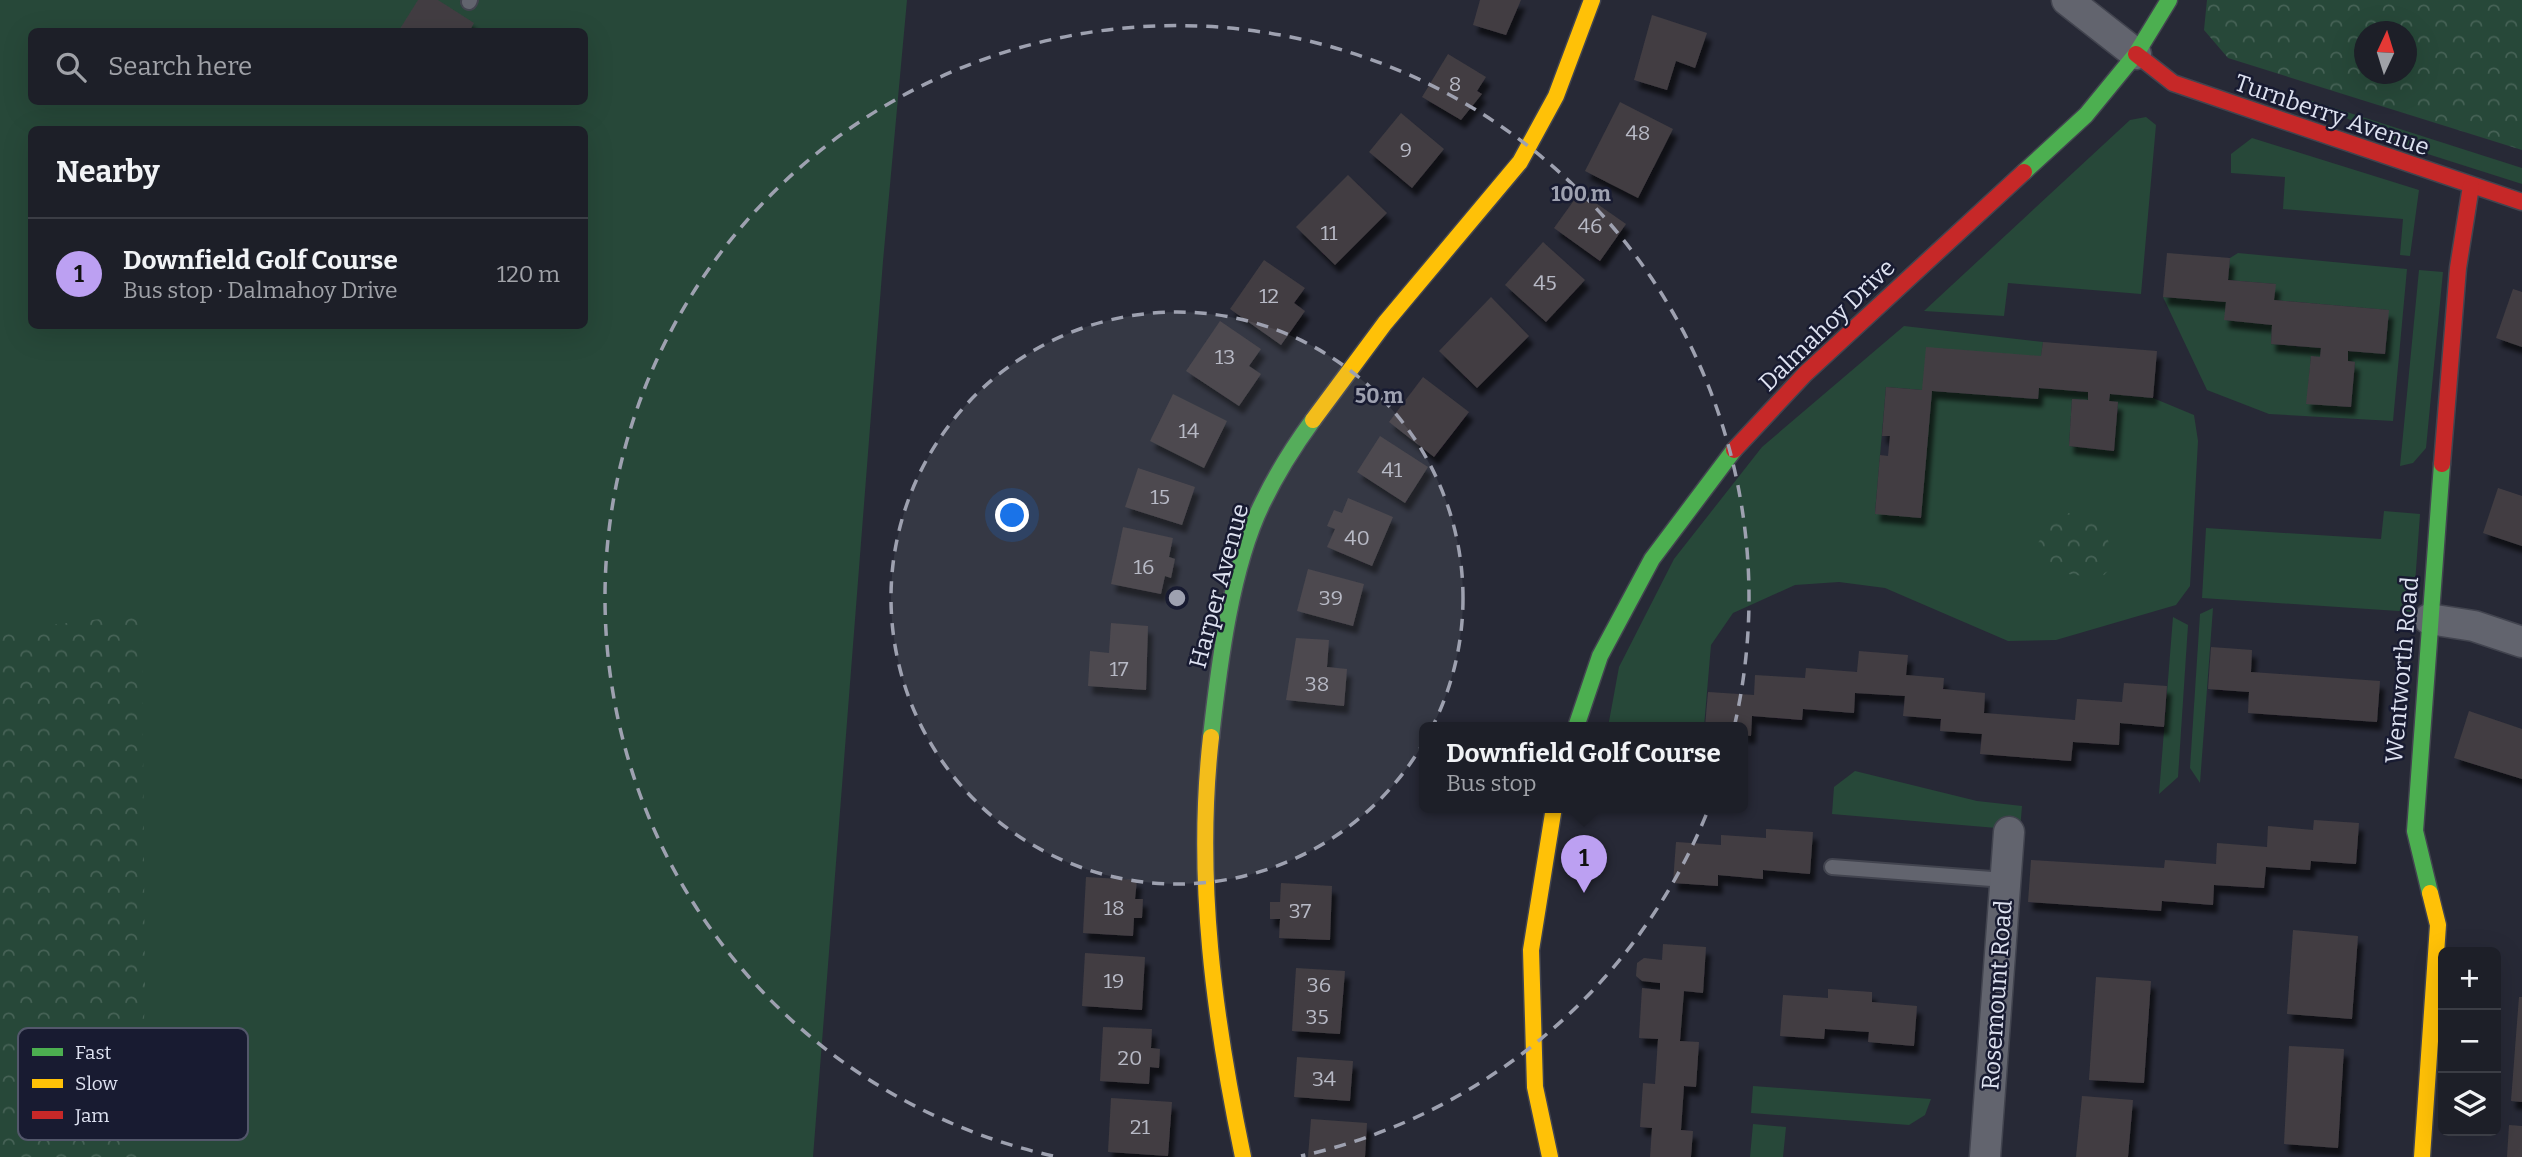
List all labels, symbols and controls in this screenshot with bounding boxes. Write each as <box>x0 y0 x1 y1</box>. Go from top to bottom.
north arrow <box>2354 21 2417 84</box>
search box <box>28 28 588 105</box>
icon: search <box>52 48 90 86</box>
text: Search here <box>108 51 252 82</box>
street label: Turnberry Avenue <box>2231 69 2433 161</box>
house number: 8 <box>1449 71 1461 97</box>
house number: 48 <box>1626 120 1650 146</box>
house number: 9 <box>1400 137 1412 163</box>
text: Nearby <box>56 154 160 190</box>
text: 100 m <box>1551 181 1611 207</box>
house number: 46 <box>1578 213 1602 239</box>
house number: 11 <box>1320 220 1338 246</box>
text: Downfield Golf Course <box>123 245 398 276</box>
street label: Dalmahoy Drive <box>1753 253 1901 397</box>
text: 1 <box>74 260 84 288</box>
text: 120 m <box>497 260 560 288</box>
house number: 45 <box>1533 270 1557 296</box>
text: Bus stop · Dalmahoy Drive <box>123 276 398 304</box>
house number: 12 <box>1259 283 1279 309</box>
house number: 13 <box>1215 344 1235 370</box>
text: 50 m <box>1355 383 1403 409</box>
house number: 14 <box>1179 418 1199 444</box>
house number: 41 <box>1382 457 1403 483</box>
house number: 15 <box>1150 484 1170 510</box>
your location <box>995 498 1029 532</box>
street label: Harper Avenue <box>1184 501 1254 671</box>
house number: 40 <box>1344 525 1370 551</box>
house number: 16 <box>1134 554 1154 580</box>
street label: Wentworth Road <box>2380 575 2424 765</box>
house number: 39 <box>1319 585 1343 611</box>
centre of rings <box>1165 586 1189 610</box>
house number: 17 <box>1110 656 1129 682</box>
house number: 38 <box>1305 671 1329 697</box>
popup <box>1419 722 1748 813</box>
text: Downfield Golf Course <box>1446 738 1721 769</box>
text: Bus stop <box>1446 769 1536 797</box>
pin: 1 <box>1561 835 1607 893</box>
house number: 18 <box>1103 895 1125 921</box>
house number: 37 <box>1289 898 1312 924</box>
street label: Rosemount Road <box>1976 899 2018 1091</box>
map controls <box>2438 947 2501 1136</box>
button: + <box>2438 947 2501 1010</box>
house number: 19 <box>1104 968 1124 994</box>
house number: 36 <box>1307 972 1331 998</box>
house number: 35 <box>1305 1004 1329 1030</box>
button: − <box>2438 1010 2501 1073</box>
legend <box>18 1028 248 1140</box>
text: Fast <box>75 1041 112 1064</box>
house number: 20 <box>1118 1045 1142 1071</box>
house number: 34 <box>1312 1066 1336 1092</box>
text: Slow <box>75 1072 118 1095</box>
button: layers <box>2438 1073 2501 1136</box>
text: Jam <box>74 1104 109 1127</box>
house number: 21 <box>1130 1114 1150 1140</box>

